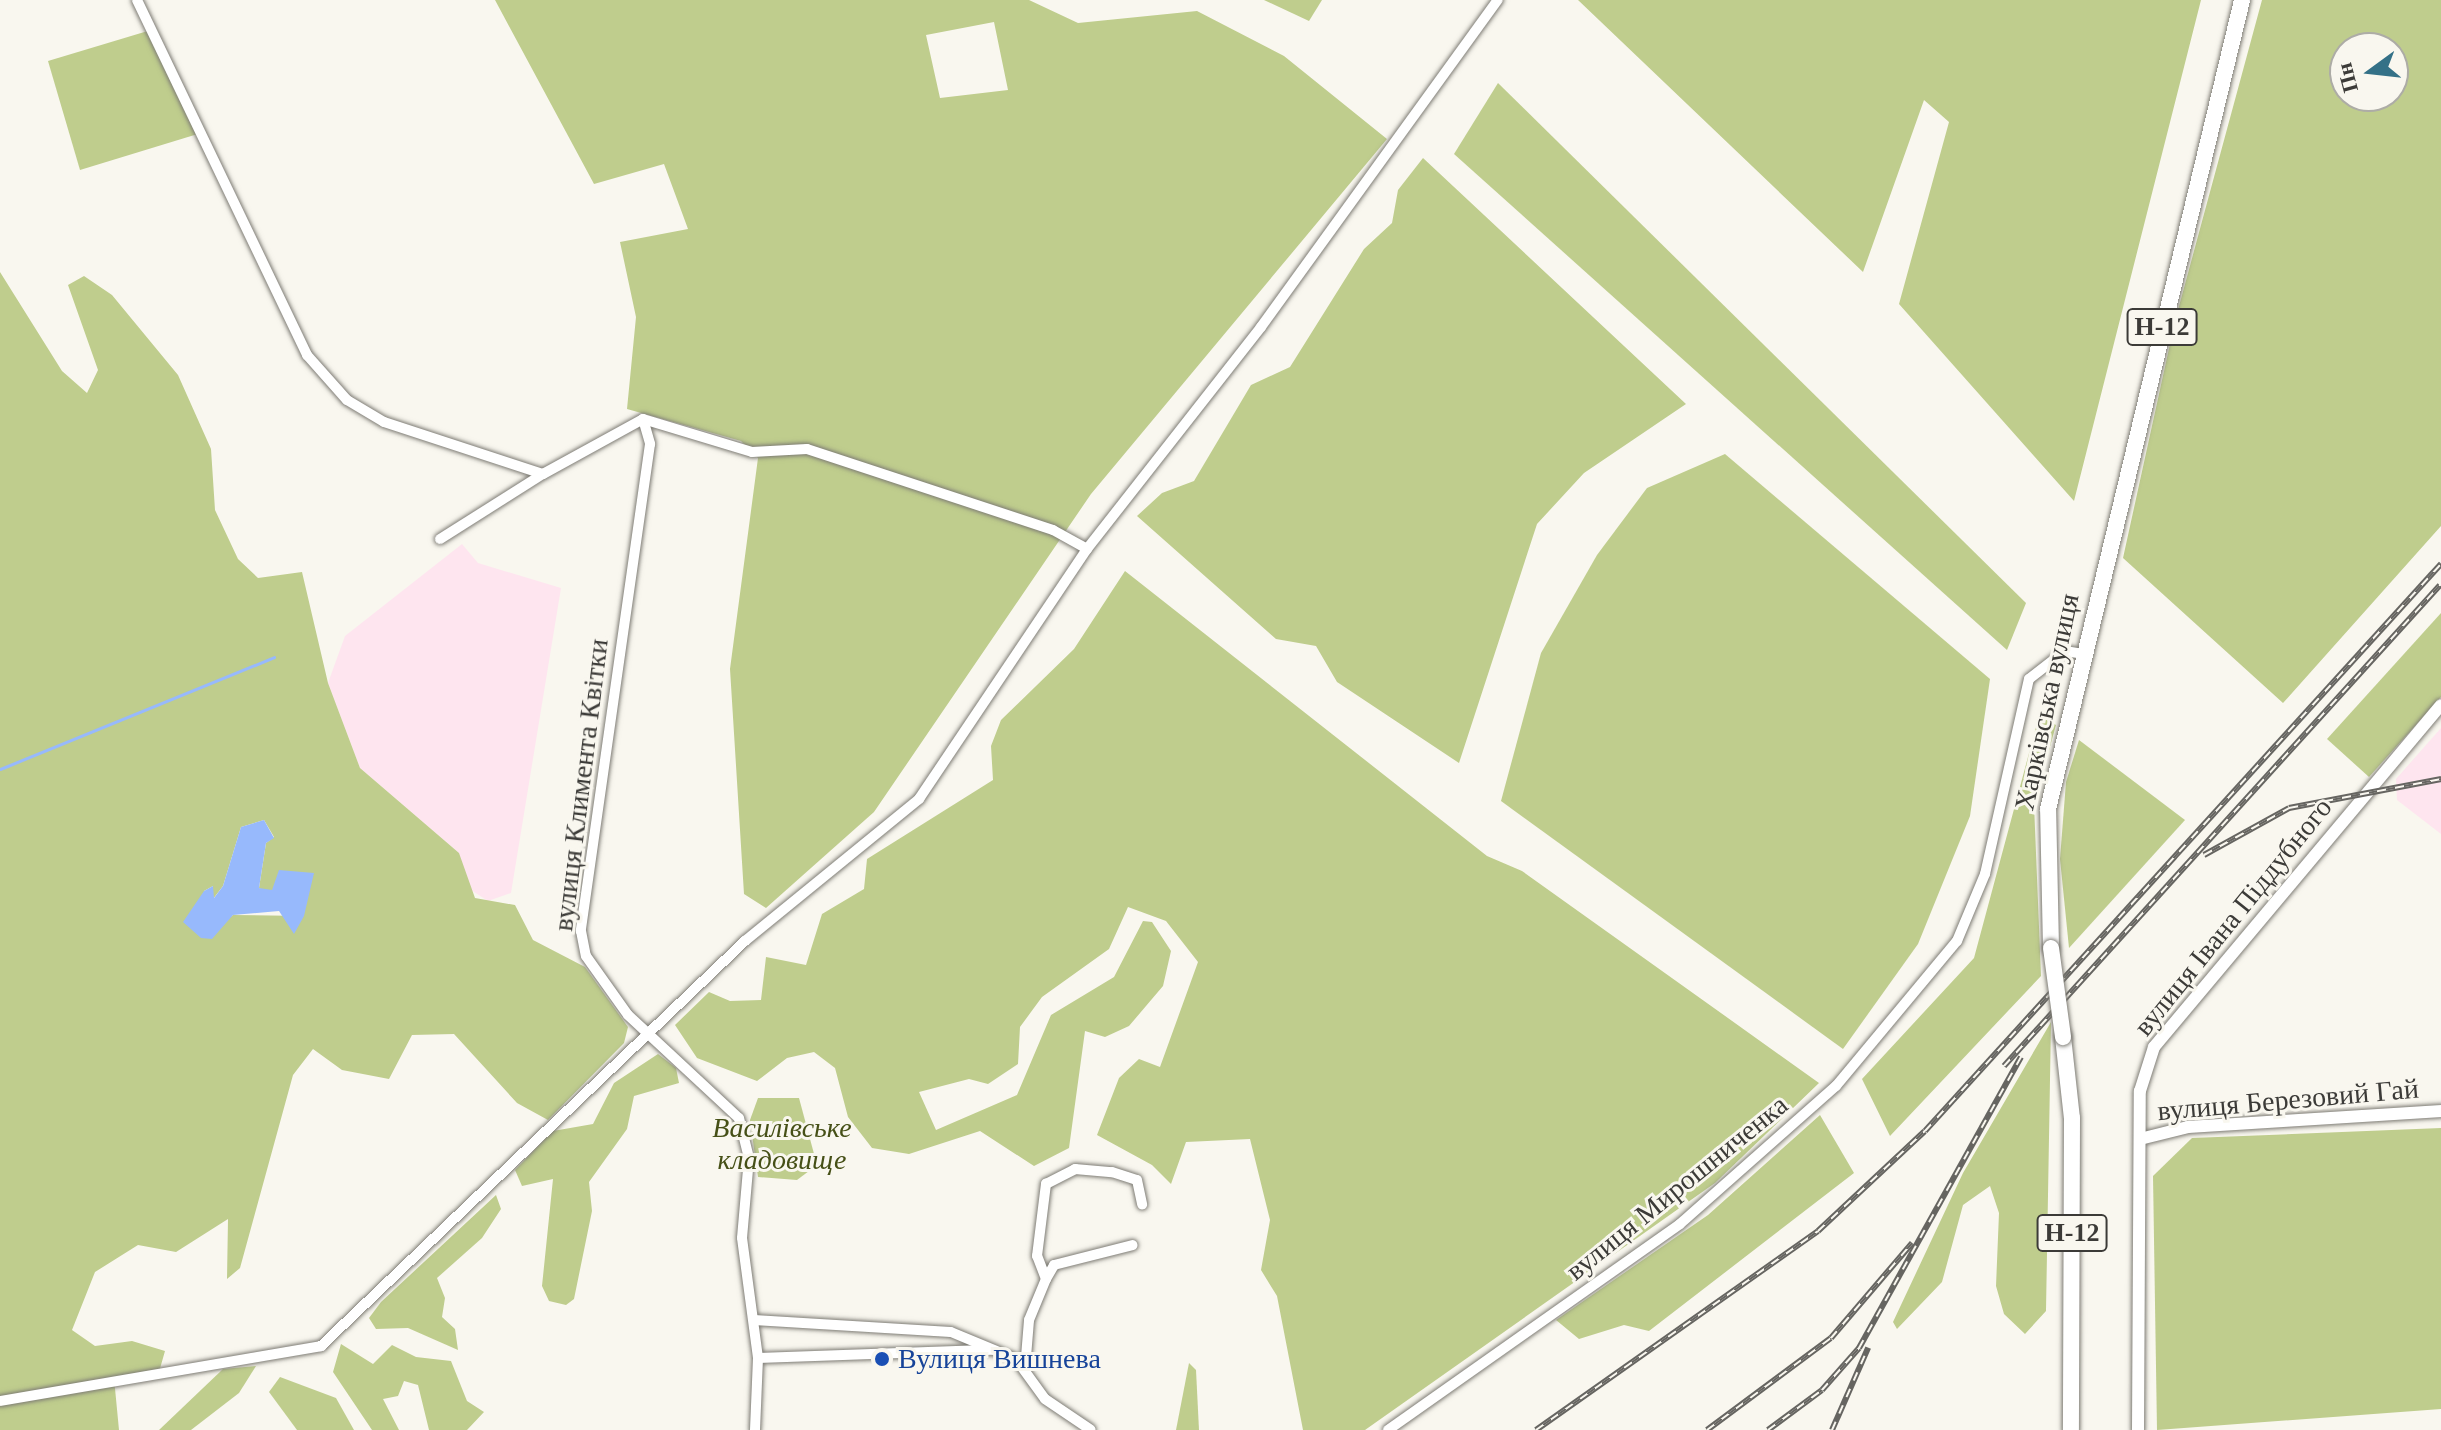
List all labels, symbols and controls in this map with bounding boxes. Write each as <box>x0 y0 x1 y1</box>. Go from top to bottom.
north arrow <box>2329 32 2409 112</box>
text: Пн <box>2331 60 2363 95</box>
road number: Н-12 <box>2126 305 2198 349</box>
street label: Харківська вулиця <box>2008 591 2086 813</box>
street label: вулиця Климента Квітки <box>546 637 616 933</box>
street label: вулиця Івана Піддубного <box>2127 791 2339 1043</box>
street label: вулиця Березовий Гай <box>2156 1072 2420 1128</box>
street label: вулиця Мирошниченка <box>1559 1088 1795 1288</box>
park label: Василівське кладовище <box>712 1111 852 1177</box>
road number: Н-12 <box>2036 1211 2108 1255</box>
place label: Вулиця Вишнева <box>898 1342 1101 1376</box>
marker: Вулиця Вишнева <box>873 1350 891 1368</box>

